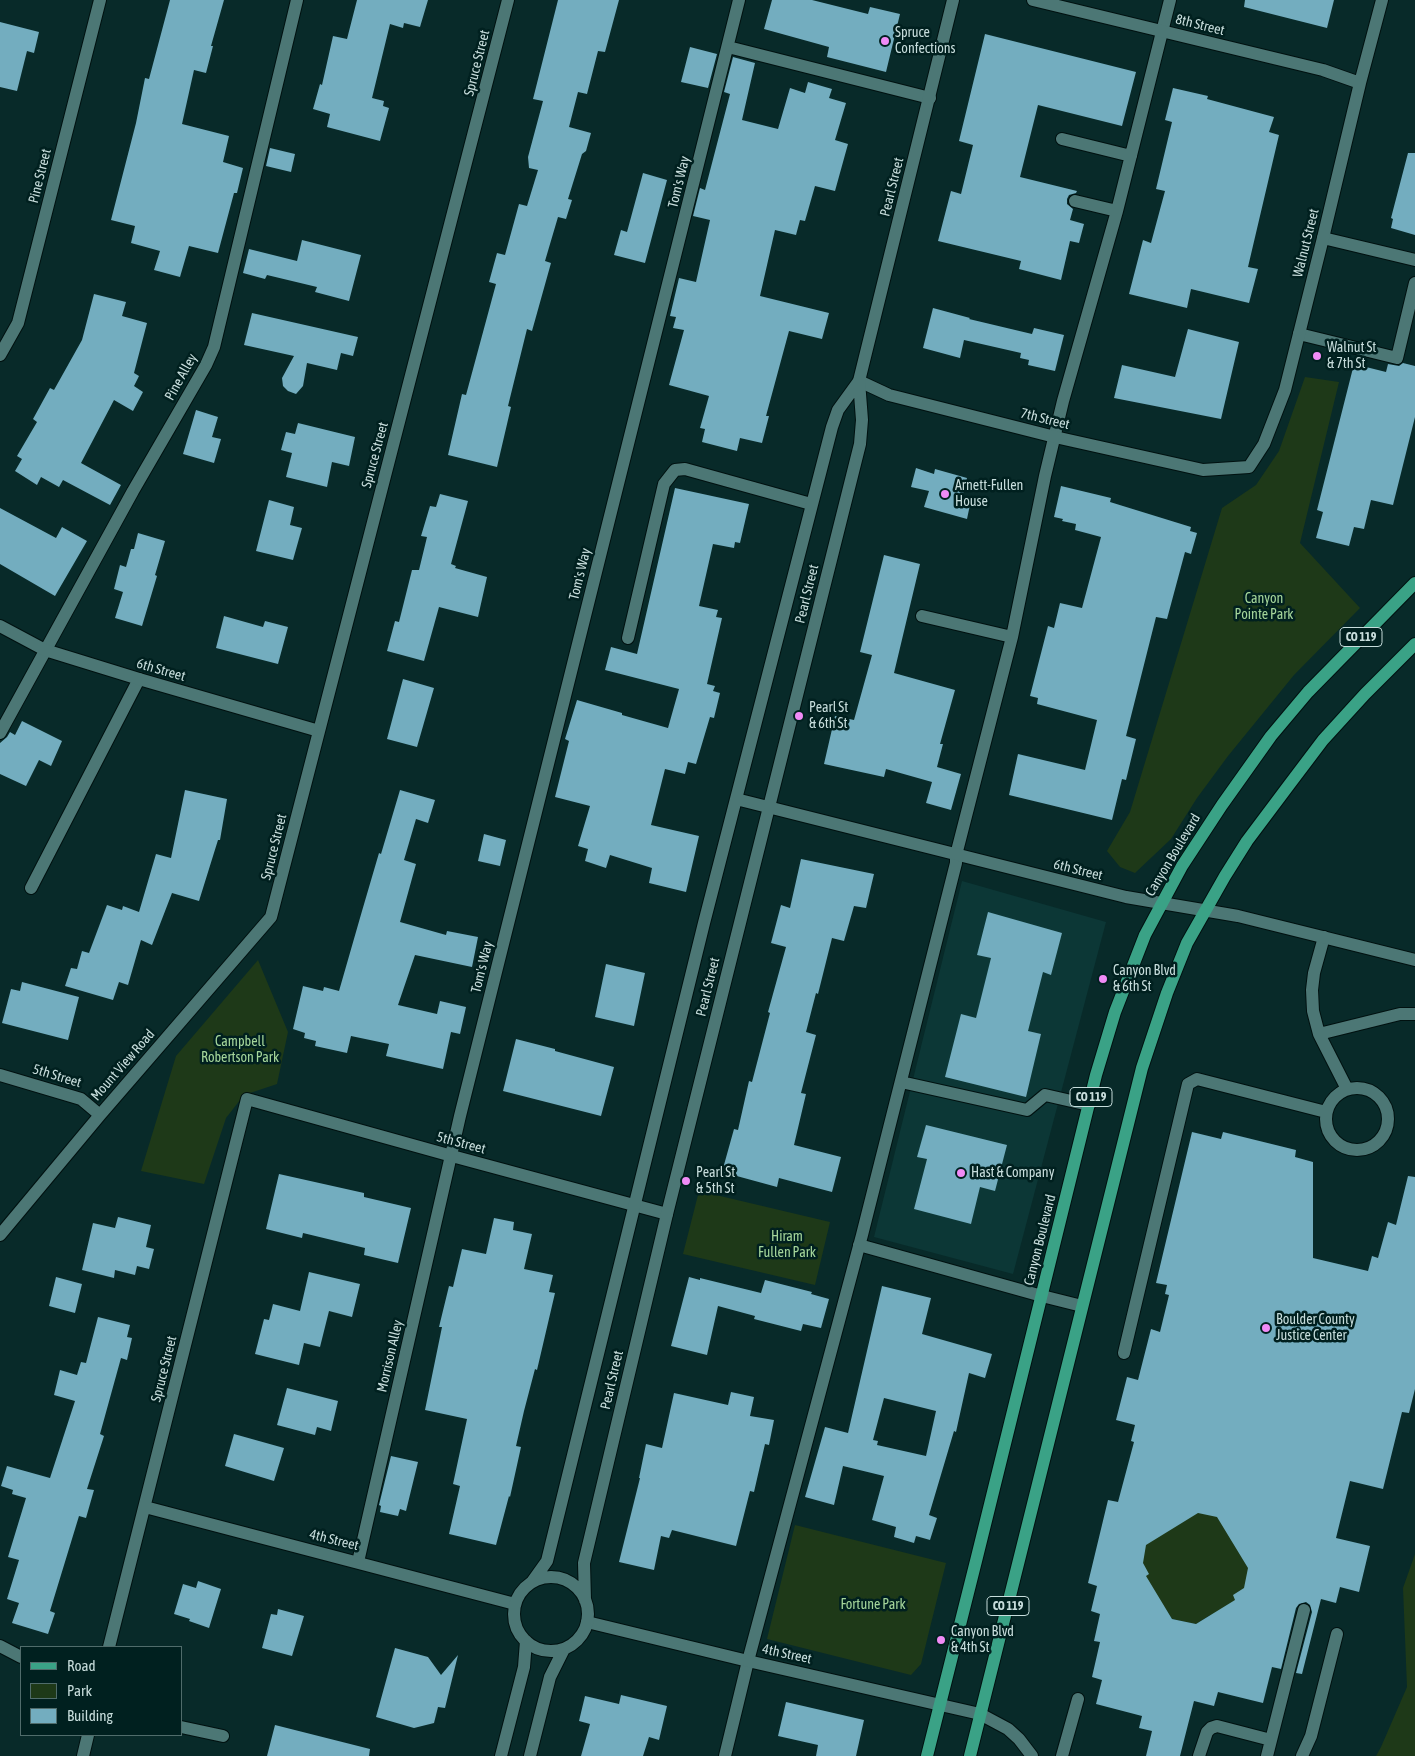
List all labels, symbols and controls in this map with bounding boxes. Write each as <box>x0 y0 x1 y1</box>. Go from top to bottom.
street label: 8th Street <box>1174 11 1226 39</box>
place label: Spruce Confections <box>895 25 956 58</box>
street label: Spruce Street <box>461 28 493 98</box>
marker: Spruce Confections <box>879 35 891 47</box>
street label: Pine Street <box>25 147 55 205</box>
street label: Tom's Way <box>664 154 694 210</box>
street label: Pearl Street <box>877 156 907 218</box>
street label: Walnut Street <box>1289 207 1323 279</box>
place label: Walnut St & 7th St <box>1327 340 1376 372</box>
marker: Walnut St & 7th St <box>1311 350 1323 362</box>
street label: Pine Alley <box>161 351 201 403</box>
street label: 7th Street <box>1019 405 1071 433</box>
street label: Spruce Street <box>358 420 392 490</box>
place label: Arnett-Fullen House <box>955 478 1023 511</box>
marker: Arnett-Fullen House <box>939 488 951 500</box>
street label: Tom's Way <box>565 546 595 602</box>
street label: Pearl Street <box>792 563 822 625</box>
park label: Canyon Pointe Park <box>1235 591 1293 624</box>
road number: CO 119 <box>1340 628 1382 646</box>
street label: 6th Street <box>135 655 187 685</box>
place label: Pearl St & 6th St <box>809 700 848 732</box>
marker: Pearl St & 6th St <box>793 710 805 722</box>
street label: Canyon Boulevard <box>1142 811 1204 899</box>
street label: Spruce Street <box>258 812 290 882</box>
street label: 6th Street <box>1052 856 1104 884</box>
street label: Tom's Way <box>467 939 497 995</box>
street label: Pearl Street <box>693 956 723 1018</box>
place label: Canyon Blvd & 6th St <box>1113 963 1176 996</box>
marker: Canyon Blvd & 6th St <box>1097 973 1109 985</box>
street label: Mount View Road <box>88 1026 158 1104</box>
park label: Campbell Robertson Park <box>201 1034 279 1066</box>
street label: 5th Street <box>31 1061 83 1091</box>
road number: CO 119 <box>1070 1088 1112 1106</box>
street label: 5th Street <box>435 1128 487 1158</box>
place label: Pearl St & 5th St <box>696 1165 735 1198</box>
place label: Hast & Company <box>971 1165 1054 1181</box>
marker: Hast & Company <box>955 1167 967 1179</box>
marker: Pearl St & 5th St <box>680 1175 692 1187</box>
street label: Canyon Boulevard <box>1021 1193 1059 1287</box>
park label: Hiram Fullen Park <box>758 1229 816 1262</box>
place label: Boulder County Justice Center <box>1276 1312 1355 1344</box>
street label: Morrison Alley <box>374 1318 406 1394</box>
marker: Boulder County Justice Center <box>1260 1322 1272 1334</box>
street label: Spruce Street <box>148 1334 180 1404</box>
street label: Pearl Street <box>597 1349 627 1411</box>
street label: 4th Street <box>308 1526 360 1554</box>
road number: CO 119 <box>987 1596 1029 1615</box>
park label: Fortune Park <box>840 1597 906 1613</box>
place label: Canyon Blvd & 4th St <box>951 1624 1014 1656</box>
marker: Canyon Blvd & 4th St <box>935 1634 947 1646</box>
street label: 4th Street <box>761 1641 813 1667</box>
legend <box>20 1646 182 1736</box>
text: Road <box>67 1657 96 1674</box>
text: Park <box>67 1682 92 1699</box>
text: Building <box>67 1707 113 1724</box>

